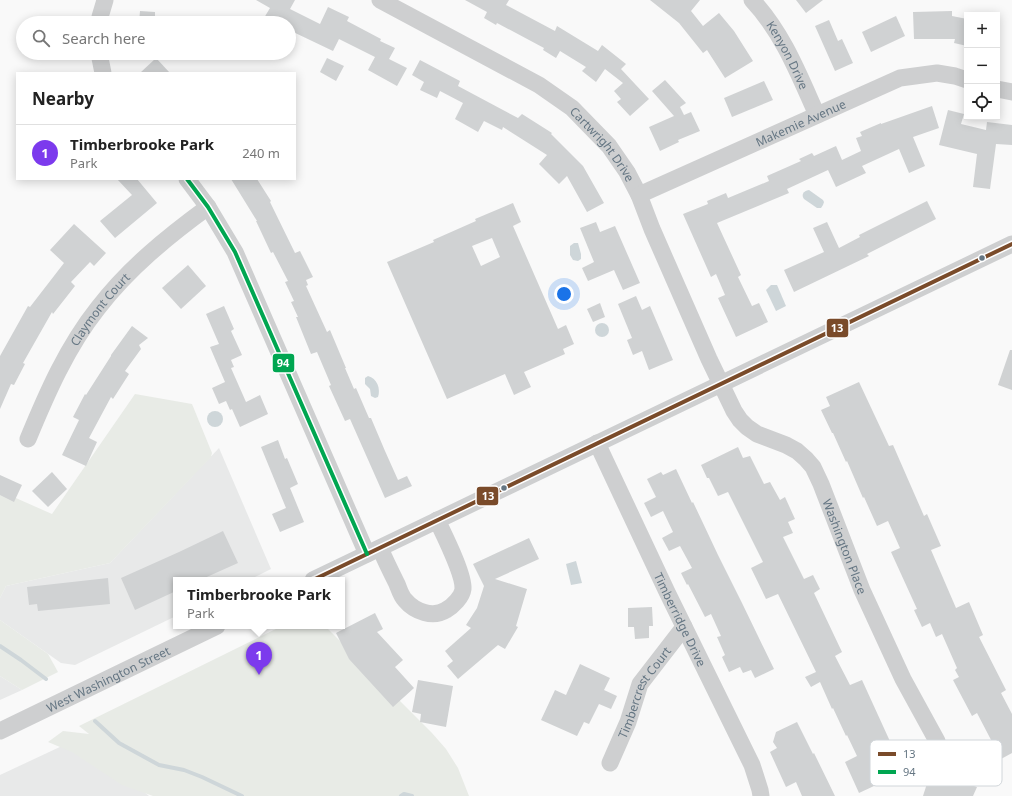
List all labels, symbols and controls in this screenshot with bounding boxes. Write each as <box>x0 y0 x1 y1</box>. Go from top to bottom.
map controls <box>964 12 1000 120</box>
button: + <box>964 12 1000 48</box>
search box <box>16 16 296 60</box>
street label: Kenyon Drive <box>763 17 813 92</box>
icon: search <box>30 27 52 49</box>
text: Search here <box>62 28 145 48</box>
button: − <box>964 48 1000 84</box>
button: locate <box>964 84 1000 120</box>
text: Nearby <box>32 87 94 110</box>
street label: Makemie Avenue <box>753 95 849 150</box>
street label: Cartwright Drive <box>567 103 639 184</box>
text: Timberbrooke Park <box>70 134 214 154</box>
text: 1 <box>41 144 49 162</box>
text: 240 m <box>242 144 280 162</box>
text: Park <box>70 154 97 172</box>
unlabelled marker <box>977 253 987 263</box>
street label: Claymont Court <box>66 268 134 349</box>
your location <box>554 284 574 304</box>
line badge: 13 <box>826 318 849 338</box>
text: 13 <box>831 320 843 335</box>
line badge: 94 <box>272 353 295 373</box>
text: 94 <box>277 355 290 370</box>
unlabelled marker <box>499 483 509 493</box>
line badge: 13 <box>476 486 499 506</box>
text: 13 <box>482 488 494 503</box>
street label: Washington Place <box>819 496 871 597</box>
street label: Timberridge Drive <box>650 569 711 669</box>
popup <box>173 577 345 629</box>
text: Timberbrooke Park <box>187 584 331 604</box>
text: Park <box>187 604 214 622</box>
street label: West Washington Street <box>43 641 173 716</box>
pin: 1 <box>246 642 272 675</box>
street label: Timbercrest Court <box>613 642 675 741</box>
legend <box>870 740 1002 786</box>
text: 13 <box>903 746 916 761</box>
text: 94 <box>903 764 916 779</box>

